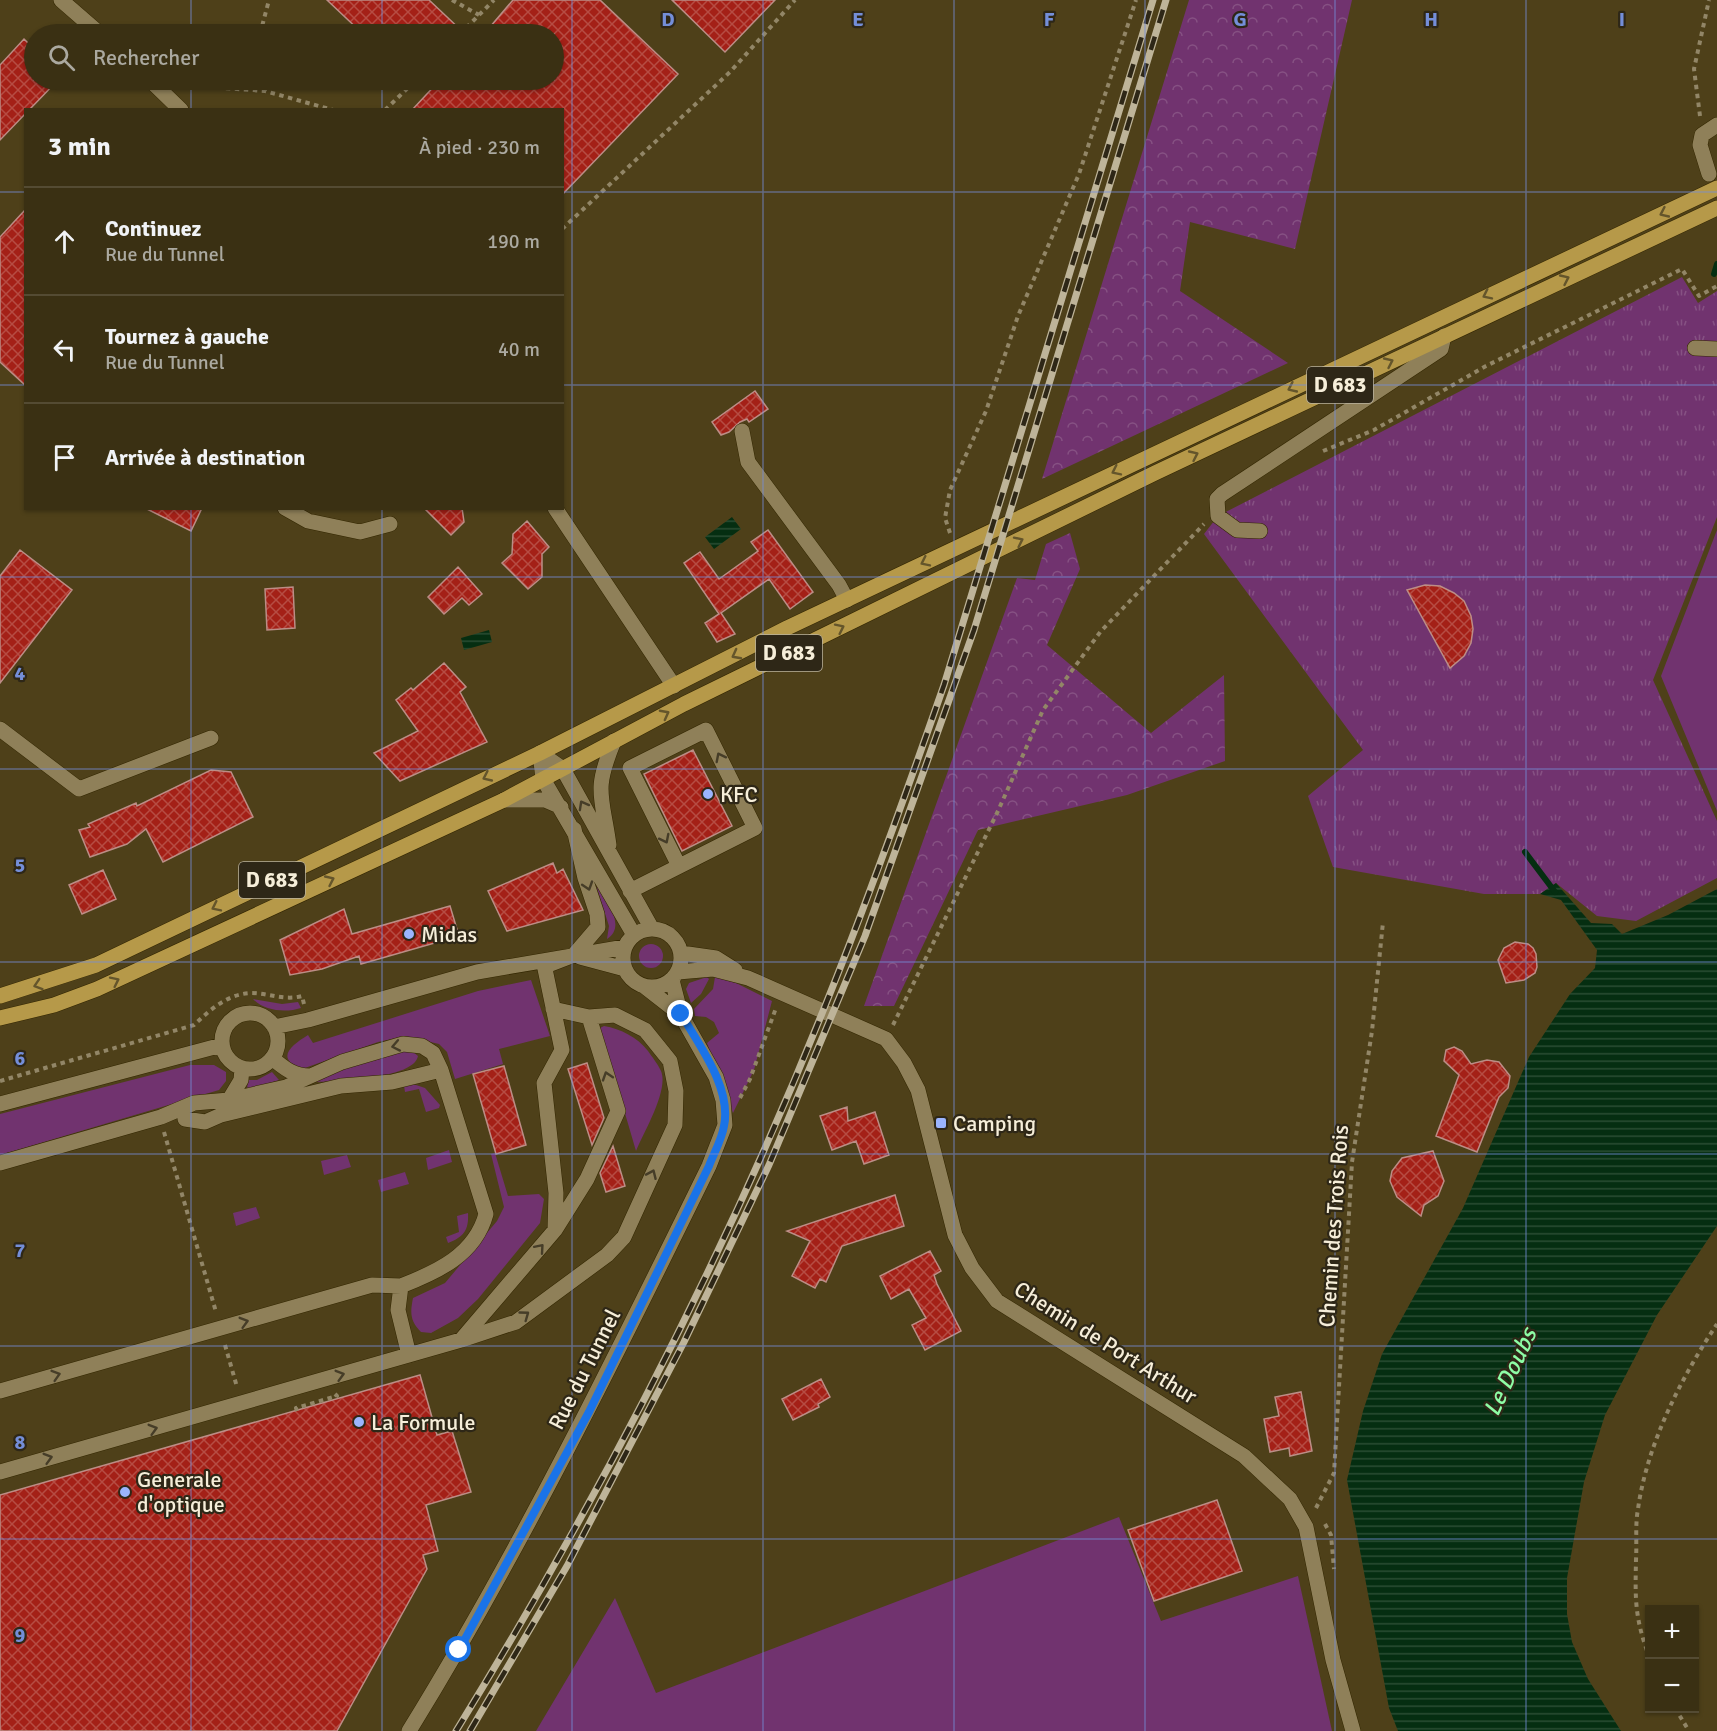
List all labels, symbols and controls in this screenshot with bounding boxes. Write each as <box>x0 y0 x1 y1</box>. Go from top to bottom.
text: D <box>661 7 675 32</box>
text: E <box>852 7 864 32</box>
text: F <box>1044 7 1055 32</box>
text: G <box>1233 7 1247 32</box>
text: H <box>1424 7 1438 32</box>
text: I <box>1619 7 1625 32</box>
search box <box>24 24 564 90</box>
icon: search <box>45 41 78 74</box>
text: Rechercher <box>93 44 199 71</box>
text: 3 min <box>48 131 111 163</box>
text: À pied · 230 m <box>419 135 540 160</box>
one-way arrow <box>1659 205 1670 217</box>
text: Continuez <box>105 215 201 242</box>
icon: ahead <box>48 225 81 258</box>
text: 190 m <box>487 229 540 254</box>
text: Rue du Tunnel <box>105 242 225 267</box>
one-way arrow <box>1558 274 1569 286</box>
one-way arrow <box>1483 288 1494 300</box>
text: Tournez à gauche <box>105 323 269 350</box>
icon: left <box>48 333 81 366</box>
text: 40 m <box>498 337 540 362</box>
text: Rue du Tunnel <box>105 350 225 375</box>
one-way arrow <box>1382 358 1393 370</box>
road number: D 683 <box>1307 367 1373 403</box>
one-way arrow <box>1287 380 1298 392</box>
icon: arrive <box>48 441 81 474</box>
text: Arrivée à destination <box>105 444 305 471</box>
one-way arrow <box>1187 451 1198 463</box>
one-way arrow <box>1111 464 1122 475</box>
one-way arrow <box>1012 537 1023 548</box>
one-way arrow <box>921 555 932 567</box>
one-way arrow <box>834 624 845 635</box>
road number: D 683 <box>756 635 822 671</box>
one-way arrow <box>731 648 742 659</box>
text: 4 <box>15 661 26 686</box>
one-way arrow <box>659 709 670 721</box>
one-way arrow <box>715 753 727 764</box>
one-way arrow <box>483 770 494 782</box>
place label: KFC <box>720 781 758 808</box>
marker: KFC <box>701 787 715 801</box>
one-way arrow <box>579 801 590 811</box>
one-way arrow <box>658 832 669 843</box>
text: 5 <box>15 853 25 878</box>
road number: D 683 <box>239 862 305 898</box>
one-way arrow <box>323 876 334 888</box>
one-way arrow <box>581 880 593 891</box>
one-way arrow <box>212 899 223 911</box>
place label: Midas <box>421 921 477 948</box>
marker: Midas <box>402 927 416 941</box>
one-way arrow <box>109 976 120 988</box>
one-way arrow <box>33 978 44 990</box>
route end <box>667 1000 693 1026</box>
one-way arrow <box>391 1039 401 1052</box>
text: 6 <box>15 1046 26 1071</box>
one-way arrow <box>602 1071 615 1082</box>
place label: Camping <box>953 1110 1036 1137</box>
marker: Camping <box>934 1116 948 1130</box>
street label: Chemin des Trois Rois <box>1313 1124 1354 1328</box>
one-way arrow <box>645 1170 657 1181</box>
text: 7 <box>15 1238 26 1263</box>
one-way arrow <box>533 1244 544 1255</box>
street label: Chemin de Port Arthur <box>1009 1275 1202 1410</box>
street label: Rue du Tunnel <box>543 1304 626 1434</box>
one-way arrow <box>519 1311 530 1322</box>
one-way arrow <box>238 1317 249 1329</box>
water label: Le Doubs <box>1477 1321 1544 1421</box>
one-way arrow <box>50 1370 61 1382</box>
one-way arrow <box>334 1370 345 1382</box>
place label: La Formule <box>371 1409 475 1436</box>
marker: La Formule <box>352 1415 366 1429</box>
one-way arrow <box>148 1423 158 1436</box>
text: 8 <box>15 1430 26 1455</box>
one-way arrow <box>42 1453 53 1465</box>
place label: Generale d'optique <box>137 1466 225 1518</box>
marker: Generale d'optique <box>118 1485 132 1499</box>
map controls <box>1645 1605 1699 1713</box>
button: + <box>1645 1605 1699 1659</box>
text: 9 <box>15 1623 26 1648</box>
route start <box>445 1636 471 1662</box>
button: − <box>1645 1659 1699 1713</box>

